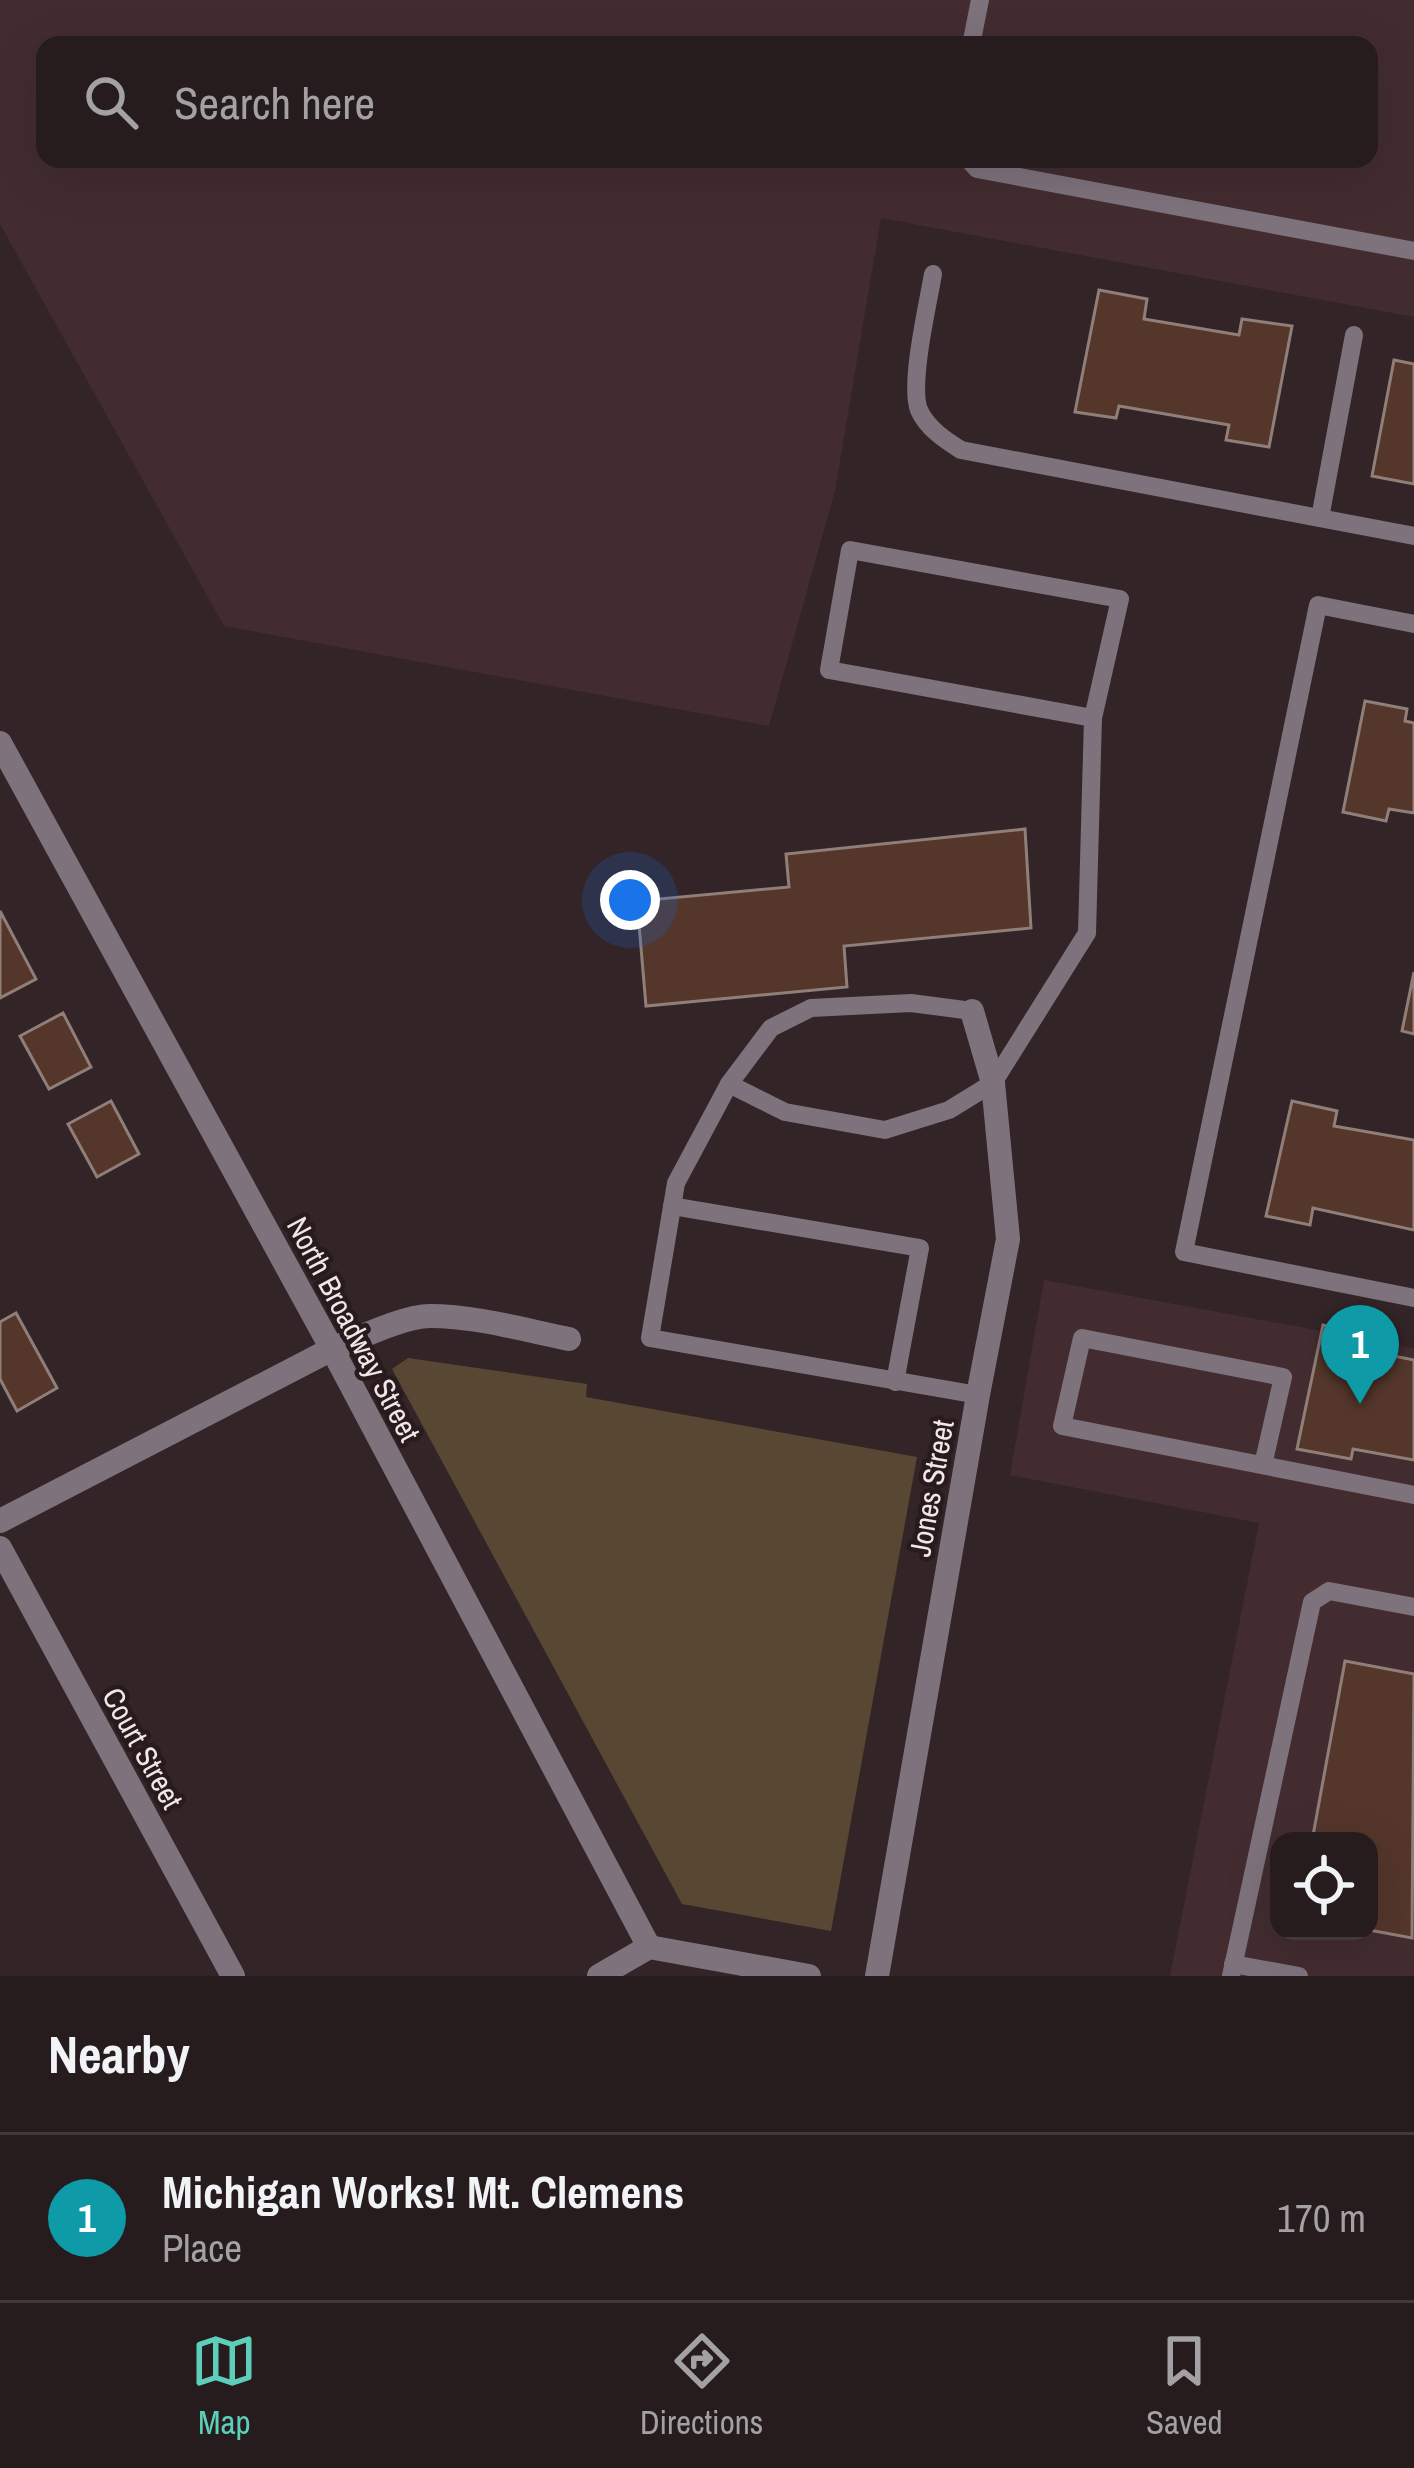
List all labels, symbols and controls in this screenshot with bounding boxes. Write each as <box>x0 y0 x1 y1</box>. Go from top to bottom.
search box <box>36 36 1378 168</box>
icon: search <box>78 69 144 135</box>
text: Search here <box>174 72 375 133</box>
your location <box>600 870 660 930</box>
street label: North Broadway Street <box>278 1210 430 1448</box>
pin: 1 <box>1321 1305 1399 1404</box>
street label: Jones Street <box>899 1416 963 1559</box>
street label: Court Street <box>93 1680 193 1816</box>
map controls <box>1270 1832 1378 1940</box>
button: locate <box>1270 1832 1378 1940</box>
text: Nearby <box>48 2020 190 2089</box>
text: Michigan Works! Mt. Clemens <box>162 2161 684 2222</box>
text: 1 <box>78 2192 96 2244</box>
text: 170 m <box>1277 2192 1366 2244</box>
text: Place <box>162 2222 242 2274</box>
tab: Map <box>191 2328 257 2444</box>
tab: Directions <box>640 2328 763 2444</box>
tab: Saved <box>1146 2328 1223 2444</box>

